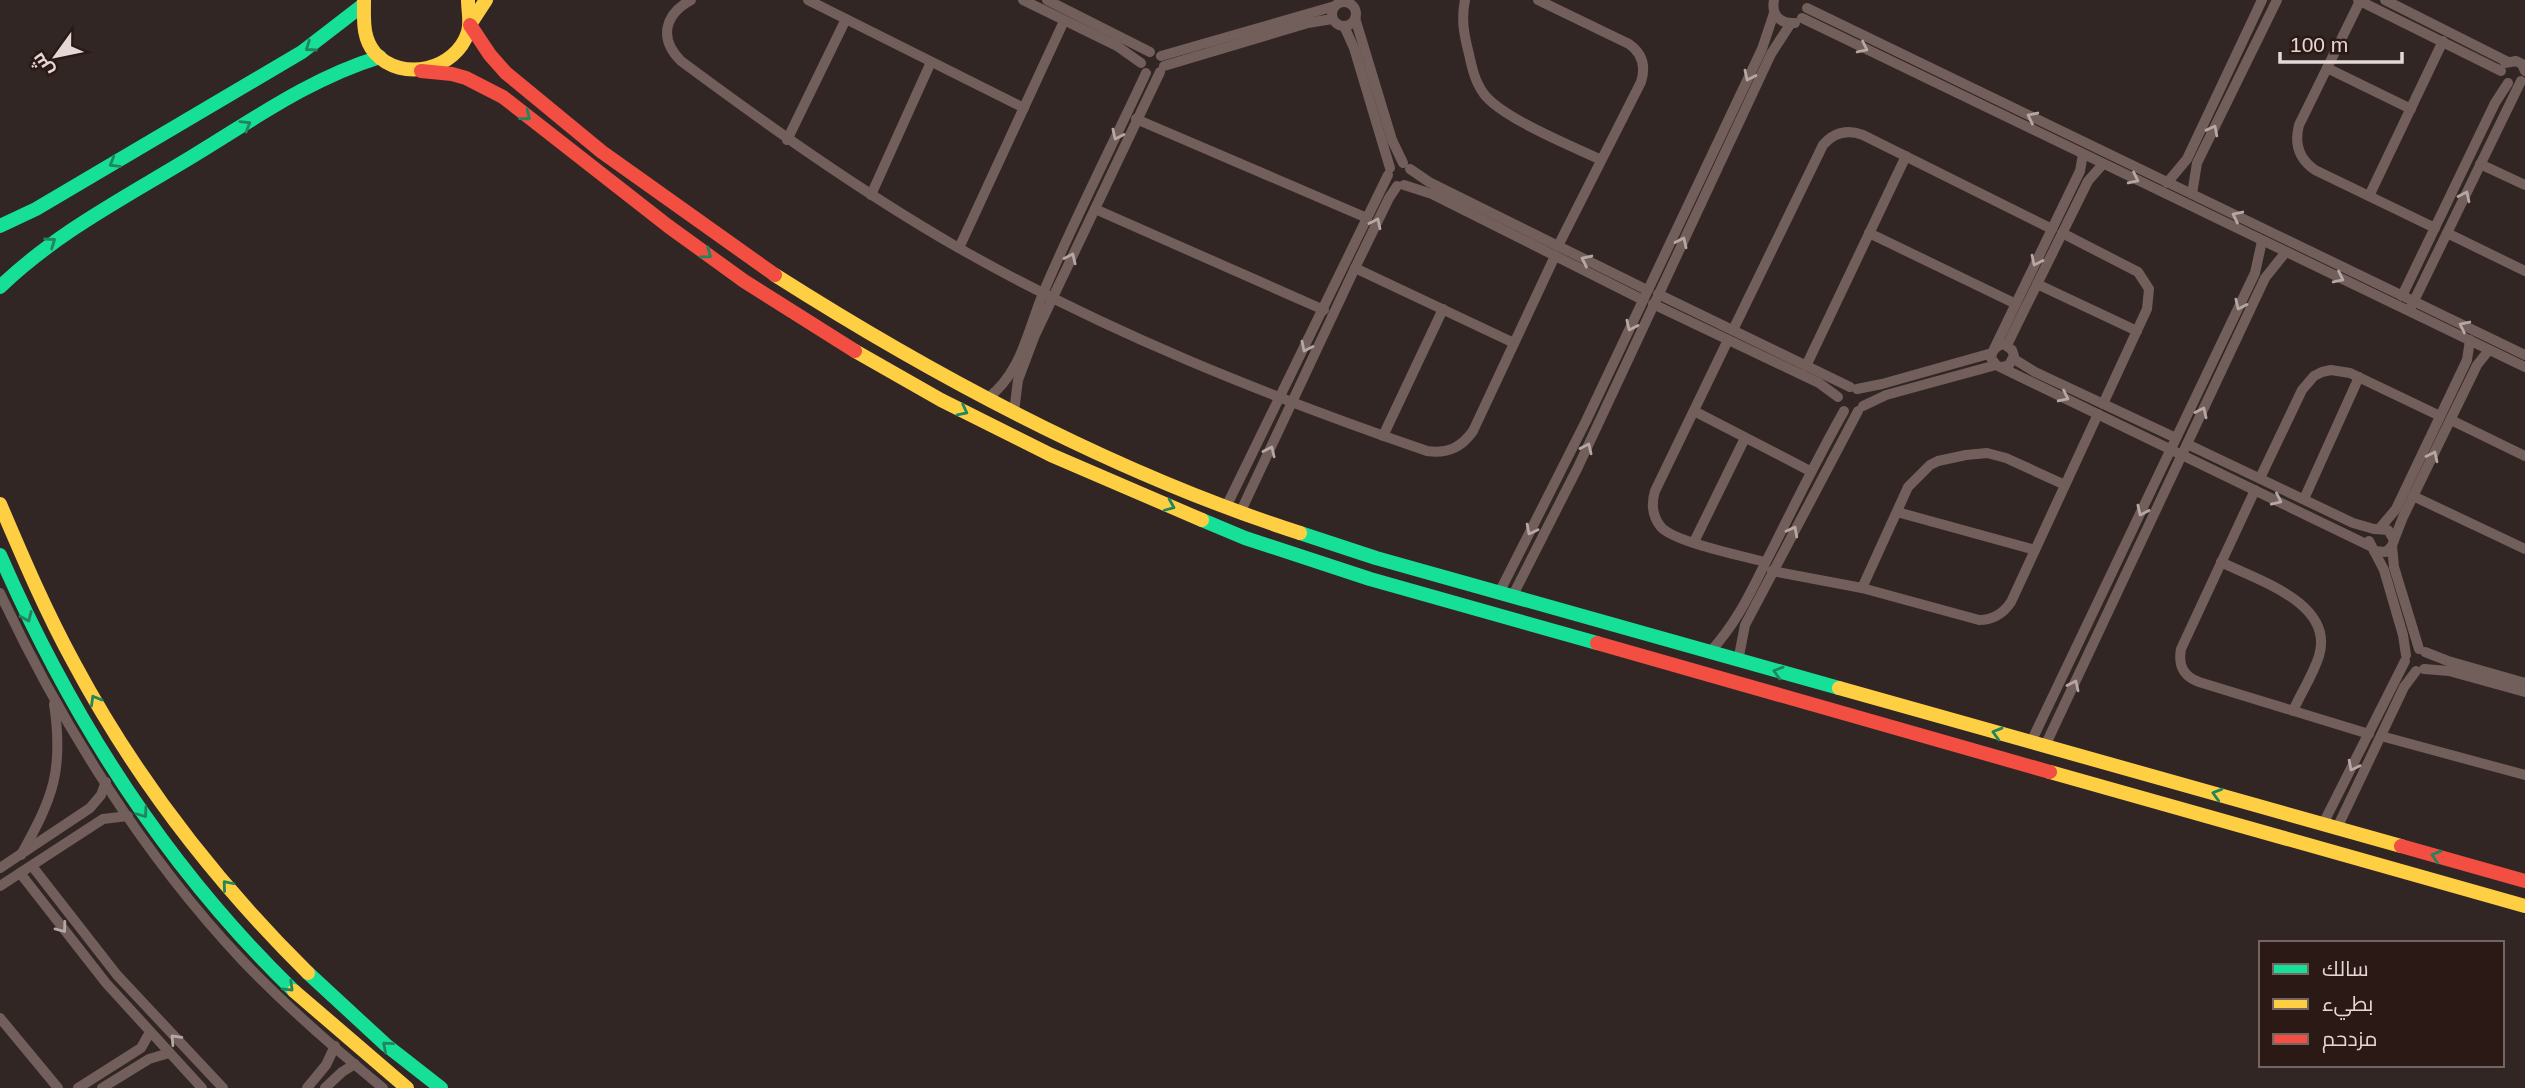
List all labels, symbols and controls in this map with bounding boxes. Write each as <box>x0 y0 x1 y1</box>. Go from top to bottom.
north arrow <box>21 21 91 91</box>
scale bar <box>2280 21 2402 65</box>
text: 100 m <box>2290 33 2348 56</box>
one-way arrow <box>305 39 318 51</box>
one-way arrow <box>1856 40 1868 54</box>
text: ش <box>27 48 58 81</box>
one-way arrow <box>1743 69 1757 81</box>
one-way arrow <box>519 107 531 120</box>
one-way arrow <box>2027 112 2039 126</box>
one-way arrow <box>238 120 251 133</box>
one-way arrow <box>2205 125 2219 138</box>
one-way arrow <box>1111 128 1125 140</box>
one-way arrow <box>108 154 121 167</box>
one-way arrow <box>2127 171 2139 185</box>
one-way arrow <box>2456 191 2470 203</box>
one-way arrow <box>2232 210 2244 224</box>
one-way arrow <box>1368 218 1382 230</box>
one-way arrow <box>44 237 57 250</box>
one-way arrow <box>1674 237 1688 249</box>
one-way arrow <box>699 246 712 258</box>
one-way arrow <box>1063 253 1077 265</box>
one-way arrow <box>1581 254 1593 268</box>
one-way arrow <box>2031 254 2045 266</box>
one-way arrow <box>2332 270 2344 284</box>
one-way arrow <box>2234 298 2248 310</box>
one-way arrow <box>1625 319 1639 331</box>
one-way arrow <box>2458 320 2471 334</box>
one-way arrow <box>1300 340 1314 352</box>
one-way arrow <box>2057 389 2069 403</box>
one-way arrow <box>956 403 968 417</box>
one-way arrow <box>2194 407 2208 419</box>
one-way arrow <box>1578 443 1592 455</box>
one-way arrow <box>1261 446 1275 458</box>
one-way arrow <box>2424 451 2438 463</box>
one-way arrow <box>2270 492 2282 506</box>
one-way arrow <box>1163 498 1175 512</box>
one-way arrow <box>2136 504 2150 516</box>
one-way arrow <box>1525 523 1539 535</box>
one-way arrow <box>1785 526 1798 539</box>
one-way arrow <box>19 610 33 623</box>
one-way arrow <box>1773 666 1785 680</box>
one-way arrow <box>2066 680 2080 692</box>
one-way arrow <box>90 694 103 707</box>
one-way arrow <box>1992 727 2004 741</box>
one-way arrow <box>2347 759 2361 771</box>
one-way arrow <box>2211 788 2223 803</box>
one-way arrow <box>135 805 147 817</box>
one-way arrow <box>2430 849 2442 864</box>
one-way arrow <box>223 880 235 893</box>
one-way arrow <box>53 920 66 932</box>
legend <box>2259 941 2504 1067</box>
text: سالك <box>2322 957 2369 980</box>
one-way arrow <box>281 978 294 991</box>
text: بطيء <box>2322 992 2373 1020</box>
text: مزدحم <box>2322 1027 2377 1053</box>
one-way arrow <box>171 1034 183 1047</box>
one-way arrow <box>382 1042 395 1054</box>

